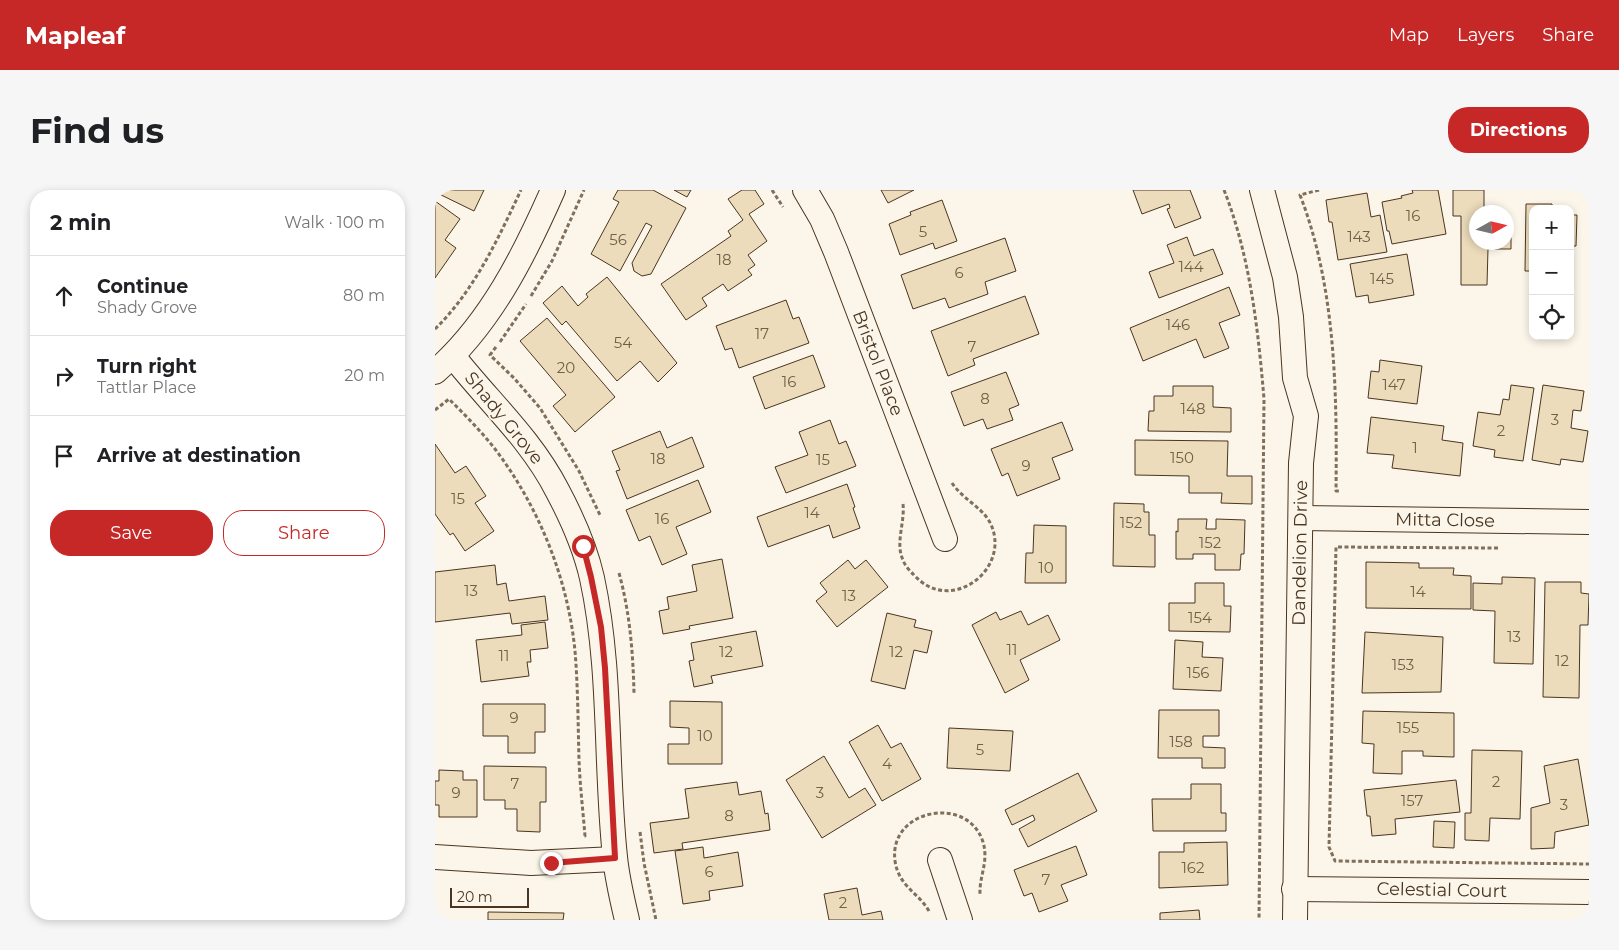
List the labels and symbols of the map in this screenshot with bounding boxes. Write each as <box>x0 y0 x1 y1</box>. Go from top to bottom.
north arrow <box>1469 205 1514 250</box>
house number: 16 <box>1406 206 1420 225</box>
house number: 5 <box>919 222 927 241</box>
house number: 143 <box>1347 227 1371 246</box>
house number: 56 <box>609 230 627 249</box>
house number: 18 <box>717 250 732 269</box>
house number: 144 <box>1178 257 1204 276</box>
house number: 6 <box>954 263 964 282</box>
house number: 145 <box>1370 269 1394 288</box>
street label: Bristol Place <box>848 307 908 419</box>
house number: 146 <box>1166 315 1190 334</box>
house number: 17 <box>755 324 769 343</box>
house number: 54 <box>614 333 632 352</box>
house number: 7 <box>968 337 977 356</box>
house number: 20 <box>557 358 575 377</box>
street label: Shady Grove <box>460 367 548 469</box>
house number: 16 <box>782 372 796 391</box>
house number: 147 <box>1382 375 1406 394</box>
house number: 8 <box>980 389 990 408</box>
house number: 148 <box>1180 399 1206 418</box>
house number: 3 <box>1551 410 1559 429</box>
house number: 2 <box>1497 421 1505 440</box>
house number: 1 <box>1412 438 1418 457</box>
house number: 150 <box>1170 448 1194 467</box>
house number: 18 <box>651 449 666 468</box>
house number: 15 <box>816 450 830 469</box>
house number: 9 <box>1021 456 1031 475</box>
street label: Dandelion Drive <box>1288 480 1312 626</box>
house number: 15 <box>451 489 465 508</box>
house number: 14 <box>804 503 820 522</box>
street label: Mitta Close <box>1395 508 1495 532</box>
house number: 16 <box>655 509 669 528</box>
house number: 152 <box>1120 513 1142 532</box>
house number: 152 <box>1199 533 1221 552</box>
route start <box>572 535 595 558</box>
house number: 10 <box>1038 558 1054 577</box>
house number: 13 <box>464 581 478 600</box>
house number: 14 <box>1410 582 1426 601</box>
house number: 13 <box>842 586 856 605</box>
house number: 154 <box>1188 608 1212 627</box>
house number: 13 <box>1507 627 1521 646</box>
house number: 11 <box>1007 640 1017 659</box>
house number: 12 <box>719 642 733 661</box>
house number: 12 <box>889 642 903 661</box>
house number: 11 <box>499 646 509 665</box>
house number: 12 <box>1555 651 1569 670</box>
house number: 153 <box>1392 655 1414 674</box>
house number: 156 <box>1186 663 1210 682</box>
house number: 9 <box>509 708 519 727</box>
house number: 155 <box>1397 718 1419 737</box>
house number: 10 <box>697 726 713 745</box>
house number: 158 <box>1169 732 1193 751</box>
house number: 5 <box>976 740 984 759</box>
house number: 4 <box>882 754 892 773</box>
house number: 2 <box>1492 772 1500 791</box>
house number: 7 <box>511 774 520 793</box>
house number: 9 <box>451 783 461 802</box>
house number: 3 <box>816 783 824 802</box>
house number: 157 <box>1401 791 1423 810</box>
house number: 3 <box>1560 795 1568 814</box>
house number: 8 <box>724 806 734 825</box>
route end <box>540 852 563 875</box>
house number: 162 <box>1181 858 1205 877</box>
house number: 6 <box>704 862 714 881</box>
house number: 7 <box>1042 870 1051 889</box>
street label: Celestial Court <box>1377 878 1507 902</box>
scale bar <box>450 885 529 908</box>
house number: 2 <box>839 893 847 912</box>

